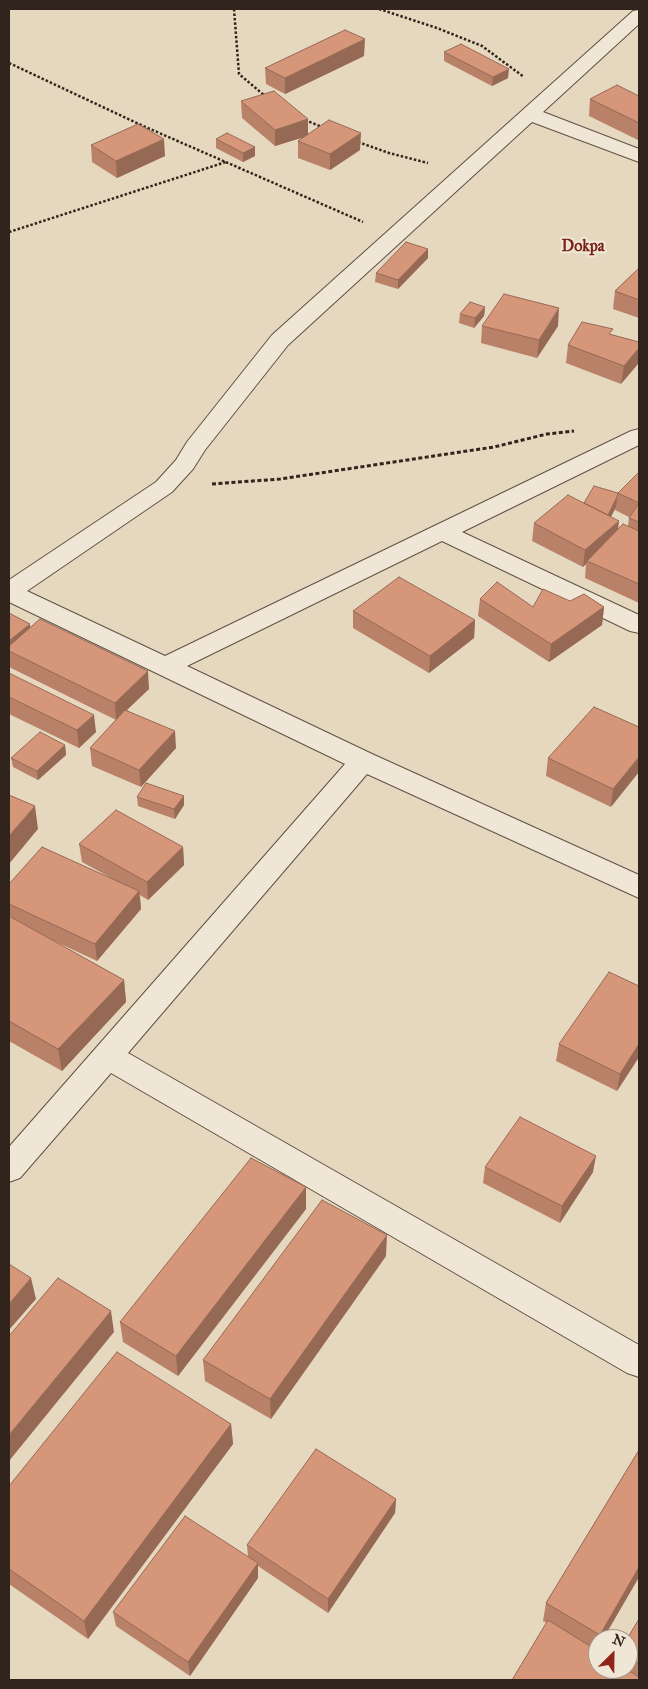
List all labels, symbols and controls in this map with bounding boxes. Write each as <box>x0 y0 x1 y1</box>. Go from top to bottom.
district label: Dokpa <box>562 237 604 257</box>
north arrow <box>588 1629 638 1679</box>
text: N <box>610 1631 627 1651</box>

